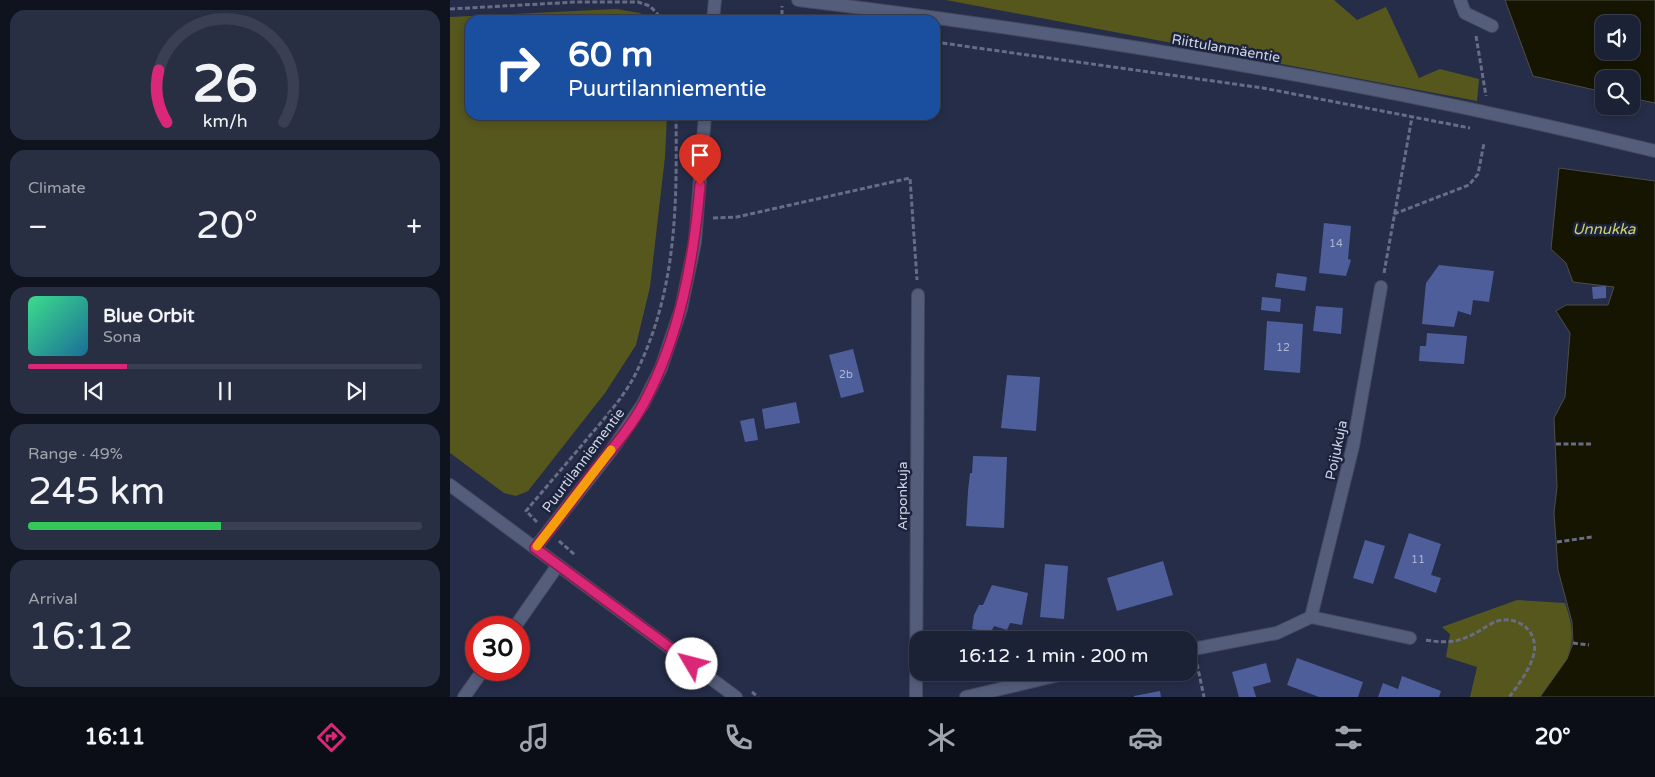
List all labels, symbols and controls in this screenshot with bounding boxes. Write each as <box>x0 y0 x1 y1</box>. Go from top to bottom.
map controls <box>1595 15 1640 115</box>
button: sound <box>1595 15 1640 60</box>
street label: Riittulanmäentie <box>1170 31 1282 66</box>
text: 60 m <box>568 34 653 76</box>
icon: right <box>485 35 550 100</box>
text: 26 <box>192 53 258 116</box>
button: search <box>1595 70 1640 115</box>
text: Puurtilanniementie <box>568 76 766 102</box>
text: km/h <box>203 111 247 132</box>
pin <box>679 134 721 185</box>
icon: arrive <box>686 141 714 169</box>
text: Climate <box>28 178 86 198</box>
text: 20° <box>196 203 258 249</box>
text: − <box>28 210 48 244</box>
text: + <box>406 210 422 244</box>
water label: Unnukka <box>1572 220 1636 238</box>
house number: 14 <box>1329 237 1343 250</box>
text: Blue Orbit <box>103 305 195 327</box>
text: Sona <box>103 327 141 347</box>
house number: 12 <box>1276 341 1290 354</box>
house number: 2b <box>839 368 853 381</box>
icon: previous <box>80 377 108 405</box>
icon: pause <box>211 377 239 405</box>
icon: next <box>342 377 370 405</box>
street label: Puurtilanniementie <box>539 405 628 516</box>
street label: Poijukuja <box>1322 419 1351 482</box>
text: Range · 49% <box>28 444 123 464</box>
street label: Arponkuja <box>894 461 911 531</box>
text: 245 km <box>28 469 165 515</box>
house number: 11 <box>1411 553 1425 566</box>
text: Arrival <box>28 589 77 609</box>
text: 16:12 <box>28 614 133 660</box>
speed limit sign: 30 <box>465 616 530 681</box>
position arrow <box>665 637 717 689</box>
text: 16:12 · 1 min · 200 m <box>957 645 1149 667</box>
icon: directions <box>314 720 349 755</box>
icon: music <box>517 720 552 755</box>
icon: phone <box>721 720 756 755</box>
icon: climate <box>924 720 959 755</box>
icon: car <box>1128 720 1163 755</box>
icon: filters <box>1331 720 1366 755</box>
text: 16:11 <box>84 724 145 750</box>
text: 20° <box>1535 724 1571 750</box>

